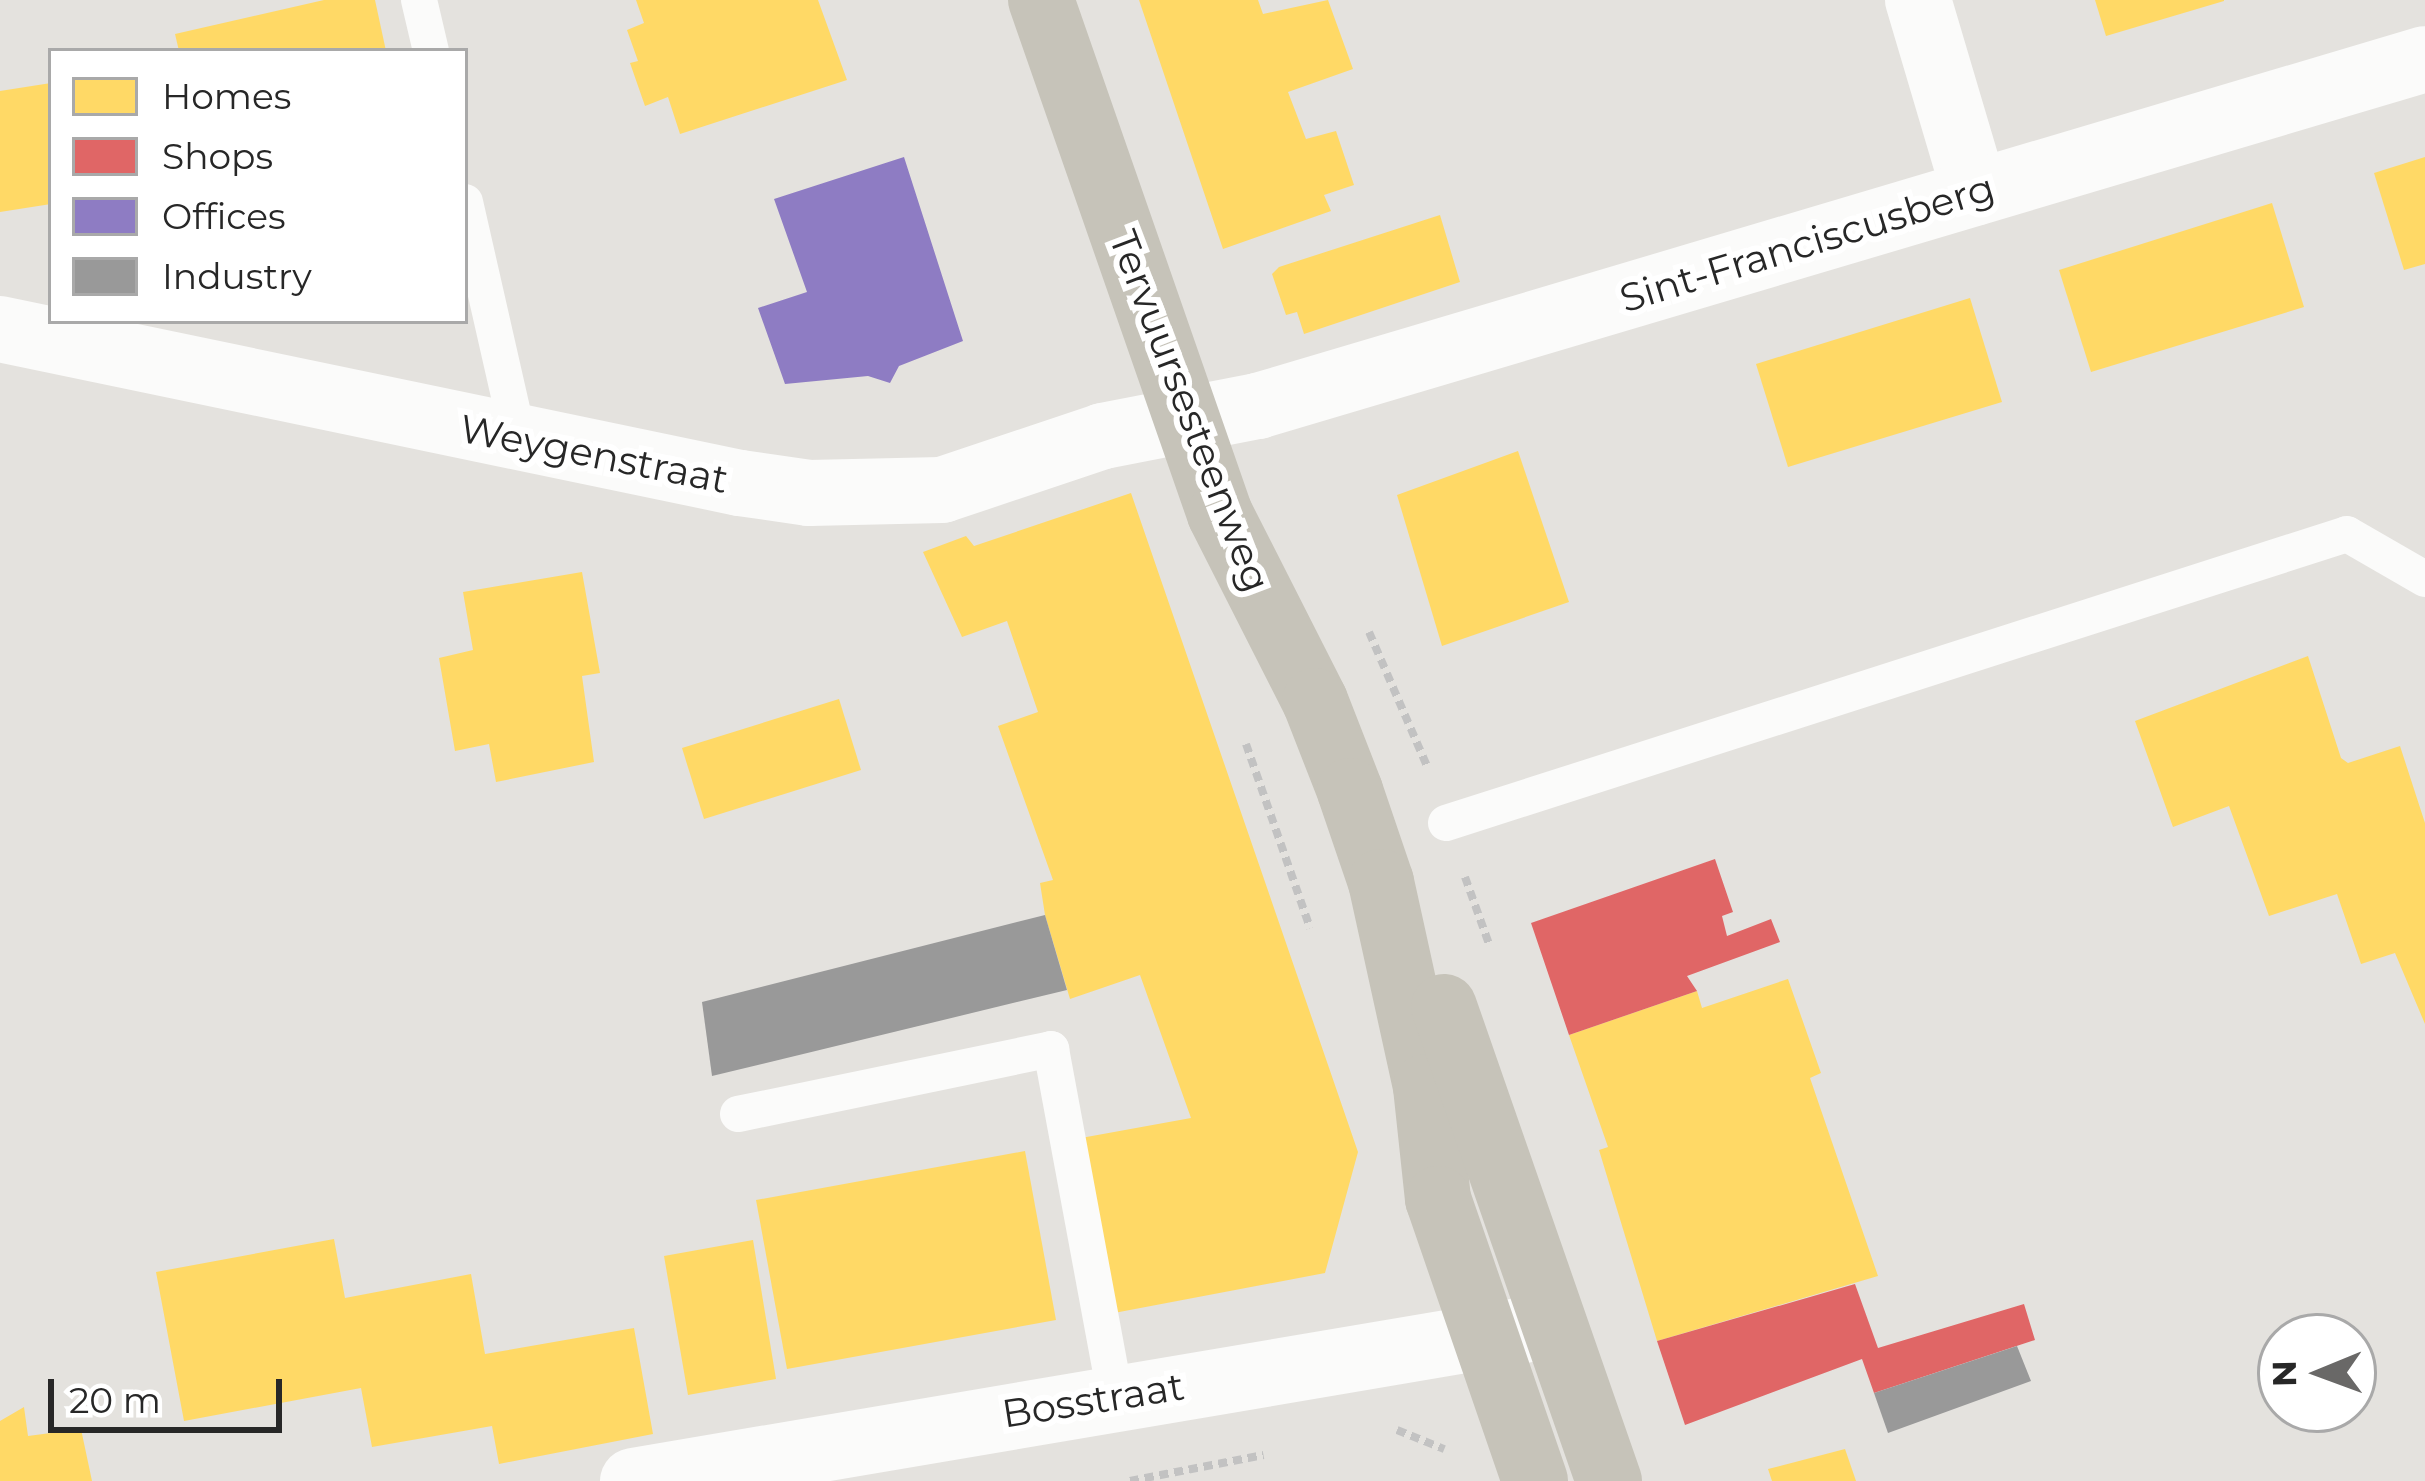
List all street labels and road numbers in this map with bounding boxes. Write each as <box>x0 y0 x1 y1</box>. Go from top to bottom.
street label: Sint-Franciscusberg <box>1614 164 2000 322</box>
street label: Tervuursesteenweg <box>1100 224 1280 598</box>
street label: Weygenstraat <box>456 405 732 503</box>
street label: Bosstraat <box>999 1363 1187 1437</box>

